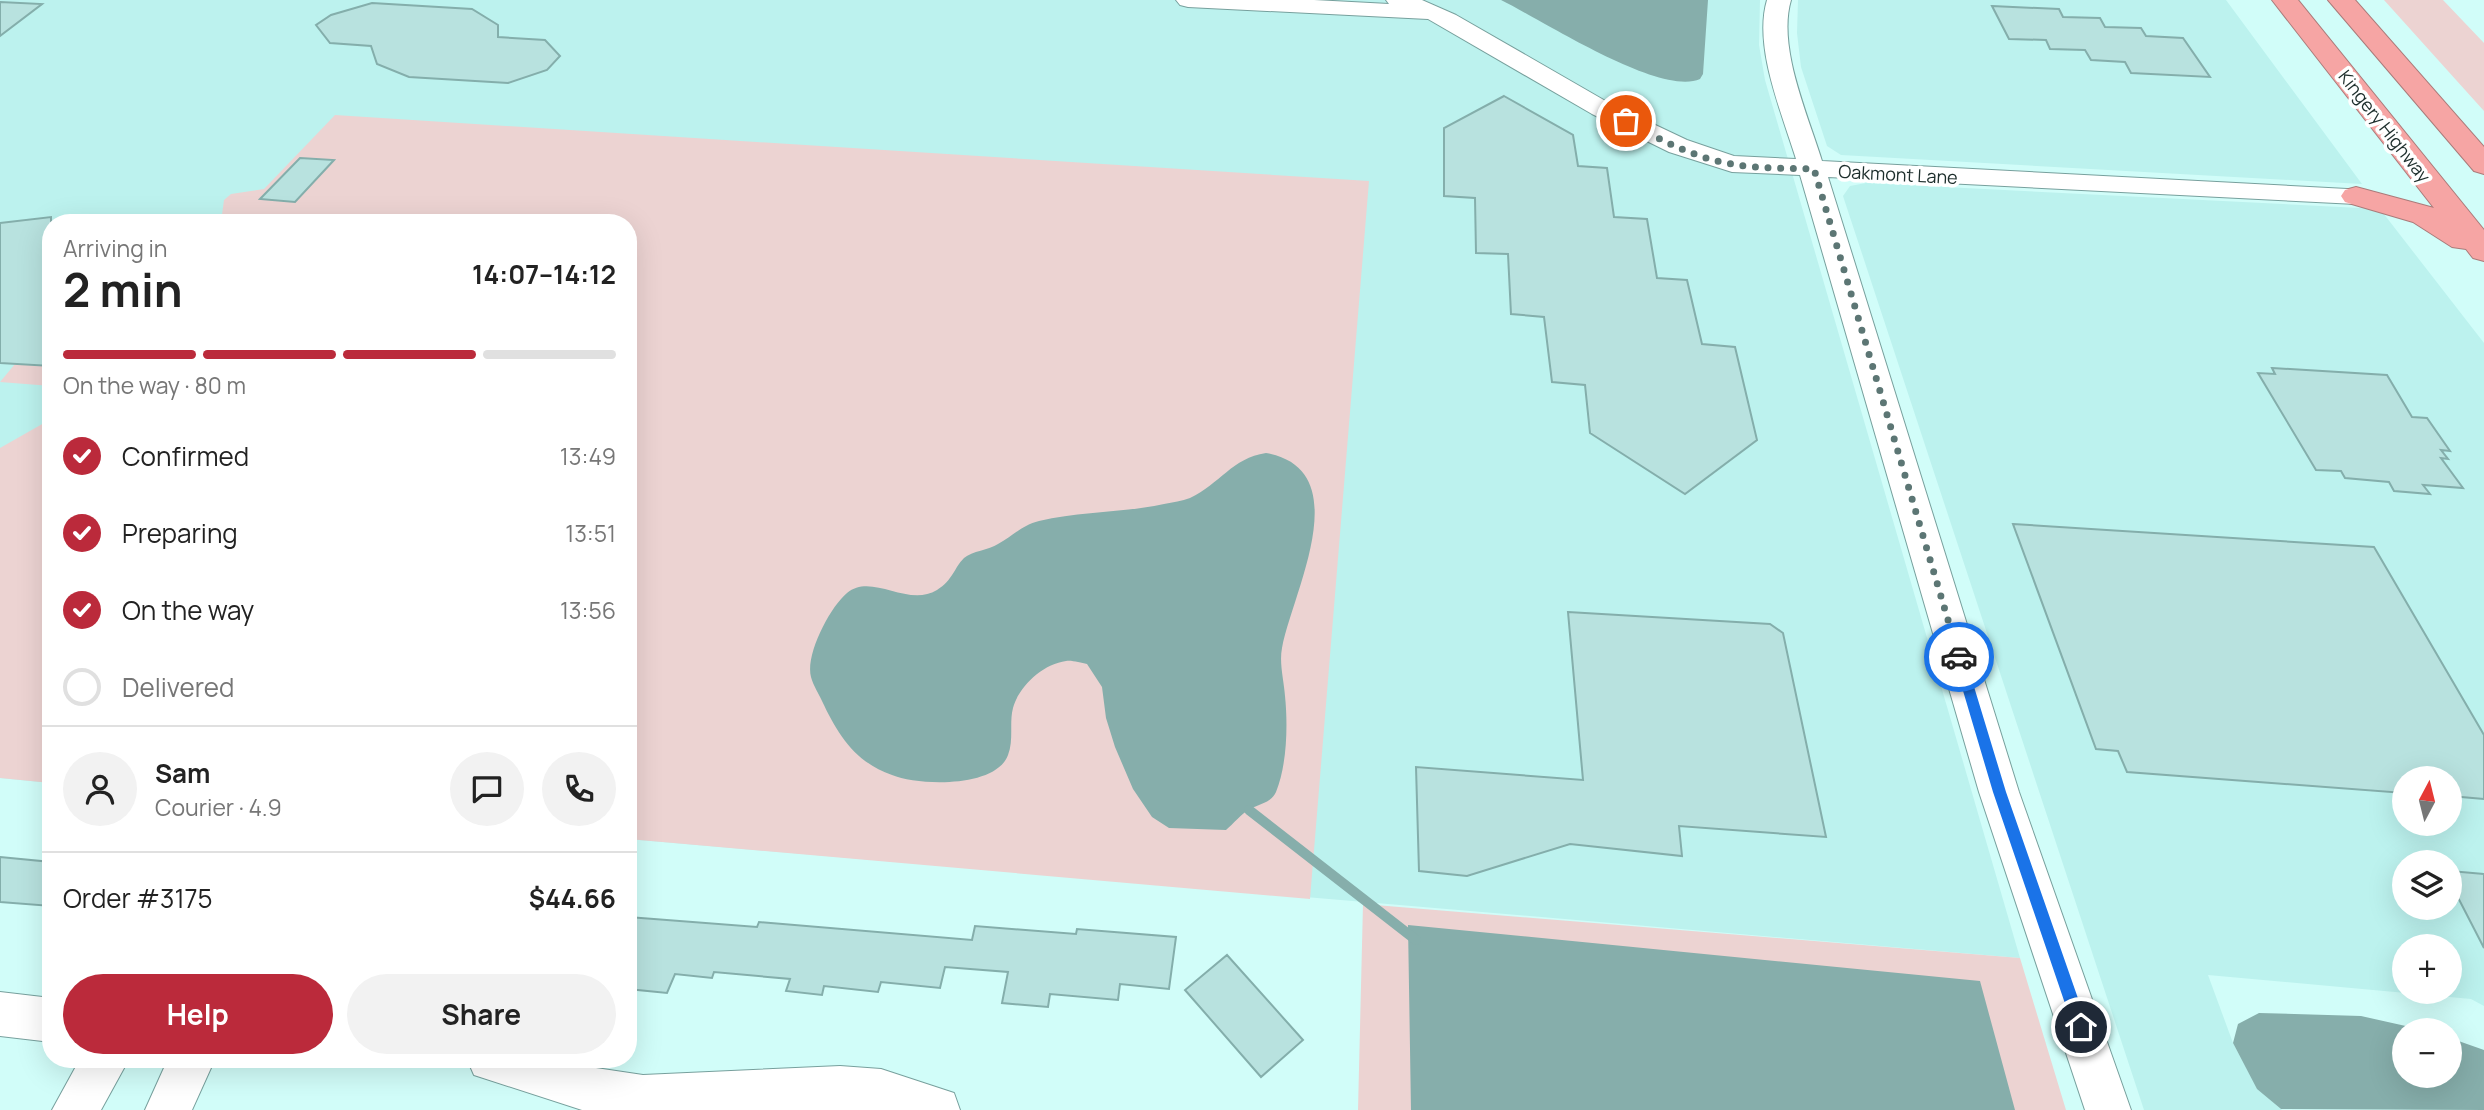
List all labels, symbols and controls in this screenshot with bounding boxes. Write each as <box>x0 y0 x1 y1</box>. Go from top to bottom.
street label: Kingery Highway <box>2334 65 2437 187</box>
pin <box>1596 91 1656 151</box>
icon: bag <box>1607 102 1645 140</box>
street label: Oakmont Lane <box>1838 159 1958 189</box>
text: Arriving in <box>63 232 168 264</box>
text: 14:07–14:12 <box>472 256 616 292</box>
text: 2 min <box>63 258 183 321</box>
text: On the way · 80 m <box>63 369 246 401</box>
icon: check <box>63 437 101 475</box>
text: Confirmed <box>122 438 249 474</box>
text: 13:49 <box>560 440 616 472</box>
icon: check <box>63 514 101 552</box>
text: Preparing <box>122 515 238 551</box>
text: 13:51 <box>565 517 616 549</box>
icon: check <box>63 591 101 629</box>
text: On the way <box>122 592 254 628</box>
text: 13:56 <box>560 594 616 626</box>
courier <box>1924 622 1994 692</box>
icon: car <box>1940 638 1978 676</box>
text: Delivered <box>122 669 234 705</box>
button: person <box>63 752 137 826</box>
button: chat <box>450 752 524 826</box>
button: phone <box>542 752 616 826</box>
text: Sam <box>155 755 210 791</box>
north arrow <box>2392 766 2462 836</box>
map controls <box>2392 766 2462 1088</box>
text: Courier · 4.9 <box>155 791 282 823</box>
button: layers <box>2392 850 2462 920</box>
text: Order #3175 <box>63 880 213 916</box>
text: $44.66 <box>529 880 616 916</box>
button: + <box>2392 934 2462 1004</box>
button: Help <box>63 974 333 1054</box>
button: Share <box>347 974 616 1054</box>
pin <box>2051 997 2111 1057</box>
icon: home <box>2062 1008 2100 1046</box>
button: − <box>2392 1018 2462 1088</box>

